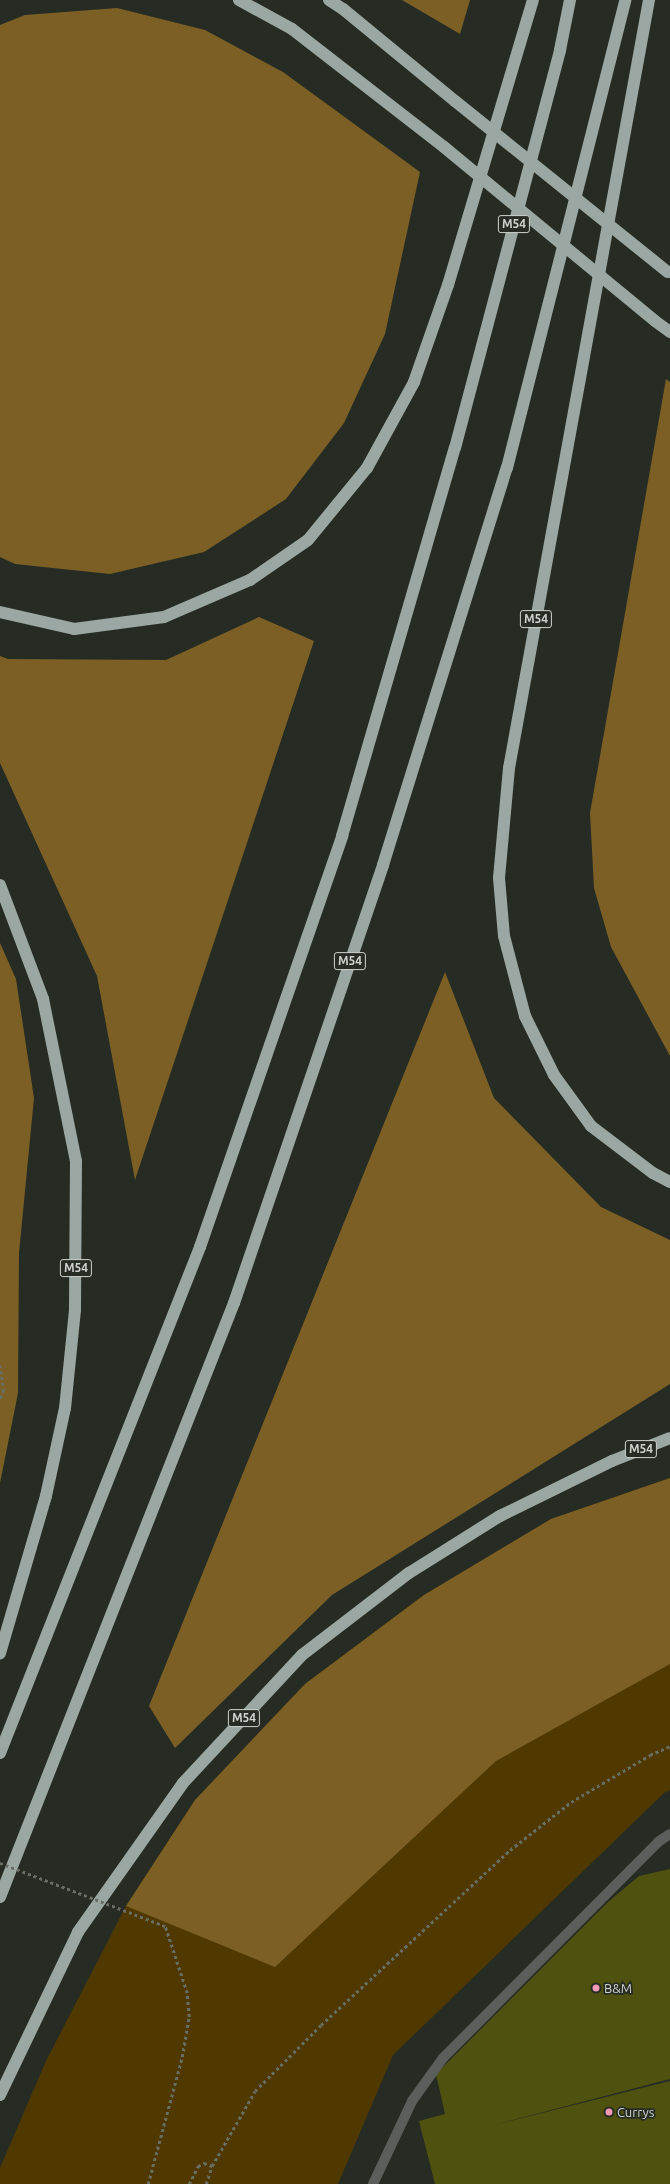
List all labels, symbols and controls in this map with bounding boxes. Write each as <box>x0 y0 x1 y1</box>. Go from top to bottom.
road number: M54 <box>497 214 531 234</box>
road number: M54 <box>519 609 553 629</box>
road number: M54 <box>333 951 367 971</box>
road number: M54 <box>59 1258 93 1278</box>
road number: M54 <box>624 1439 658 1459</box>
road number: M54 <box>227 1708 261 1728</box>
place label: B&M <box>604 1980 632 1996</box>
marker: B&M <box>591 1983 601 1993</box>
place label: Currys <box>617 2104 654 2120</box>
marker: Currys <box>604 2107 614 2117</box>

